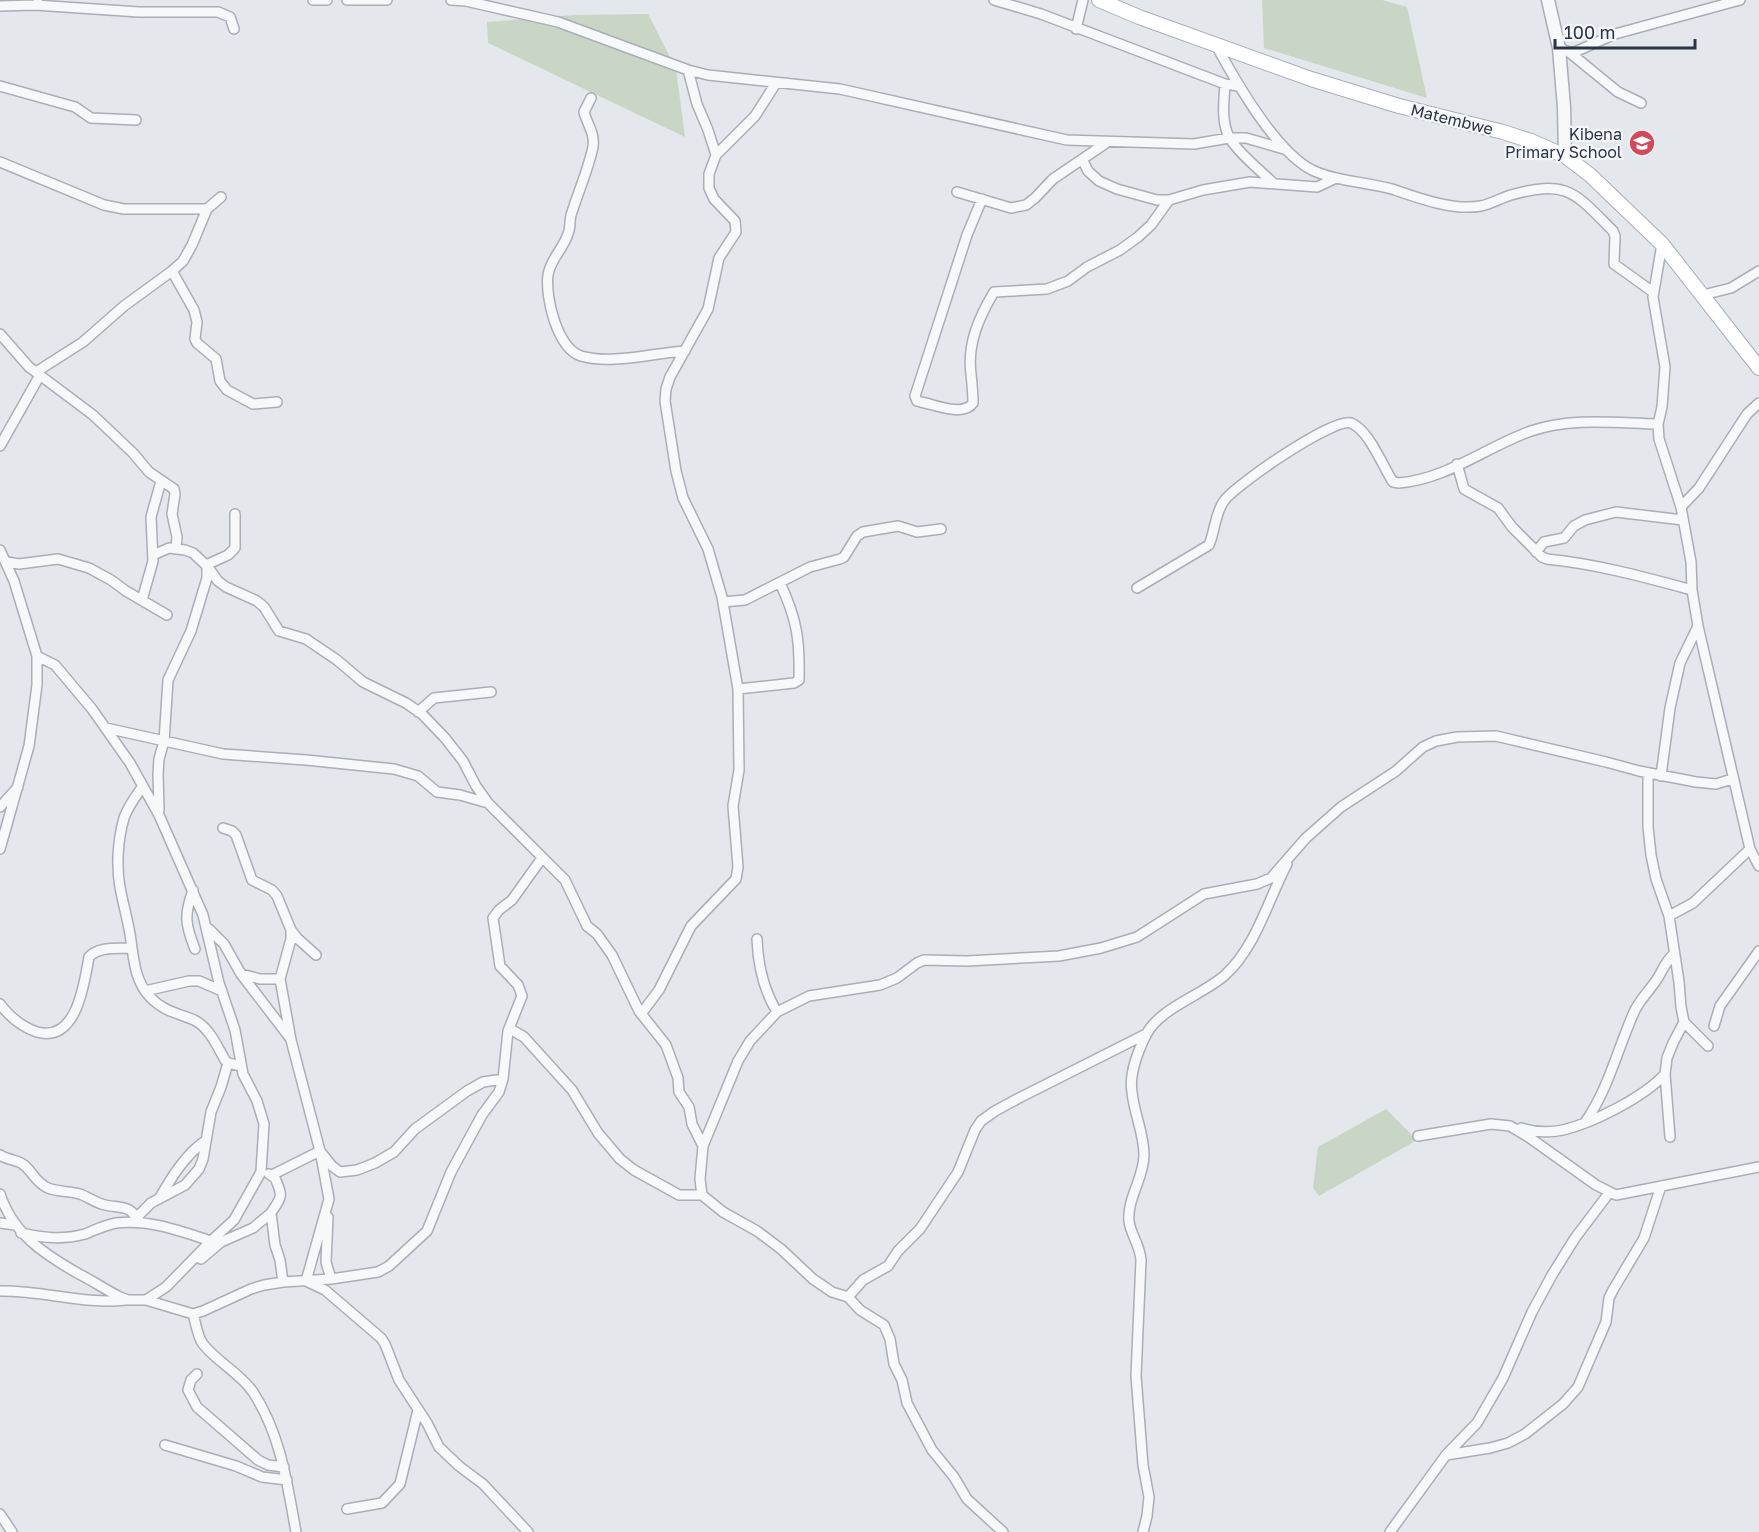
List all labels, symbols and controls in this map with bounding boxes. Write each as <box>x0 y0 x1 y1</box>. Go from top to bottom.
scale bar <box>1555 12 1694 50</box>
text: 100 m <box>1564 21 1615 43</box>
street label: Matembwe <box>1409 99 1495 139</box>
place label: Kibena Primary School <box>1505 124 1622 162</box>
school or university icon: Kibena Primary School <box>1627 128 1657 158</box>

